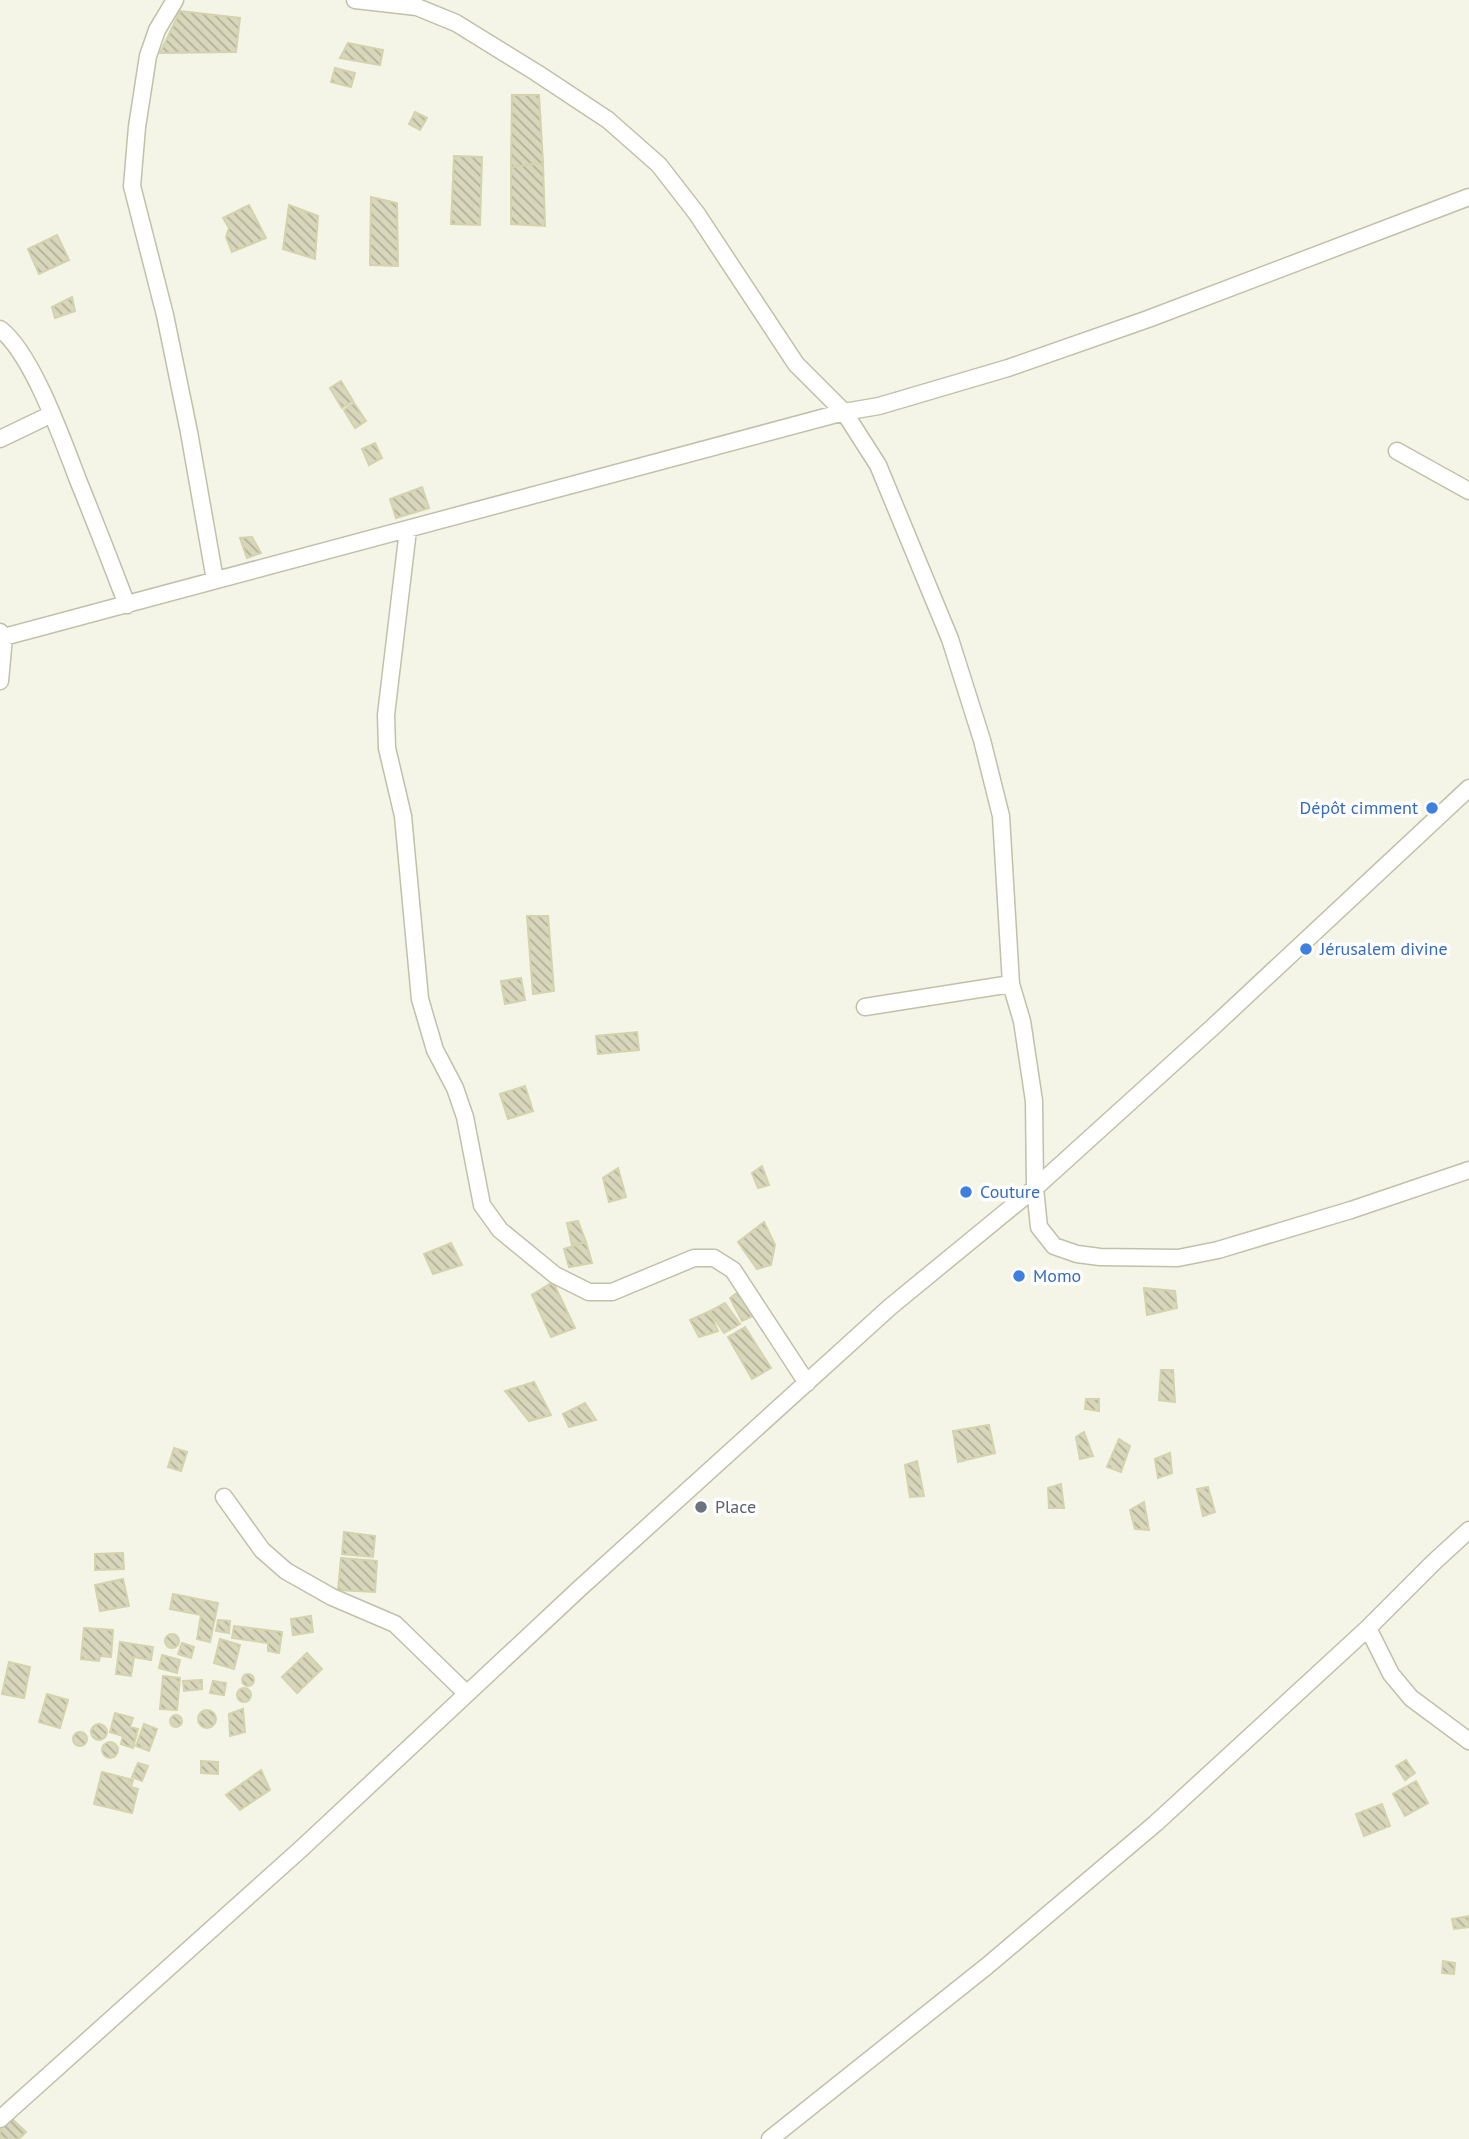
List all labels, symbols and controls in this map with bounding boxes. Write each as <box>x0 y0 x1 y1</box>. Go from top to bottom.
place label: Dépôt cimment <box>1300 796 1418 819</box>
marker: Dépôt cimment <box>1424 800 1440 816</box>
place label: Jérusalem divine <box>1319 937 1448 960</box>
marker: Jérusalem divine <box>1298 941 1314 957</box>
place label: Couture <box>980 1180 1040 1203</box>
marker: Couture <box>958 1184 974 1200</box>
place label: Momo <box>1033 1264 1081 1287</box>
marker: Momo <box>1011 1268 1027 1284</box>
place label: Place <box>715 1495 756 1518</box>
marker: Place <box>693 1499 709 1515</box>

